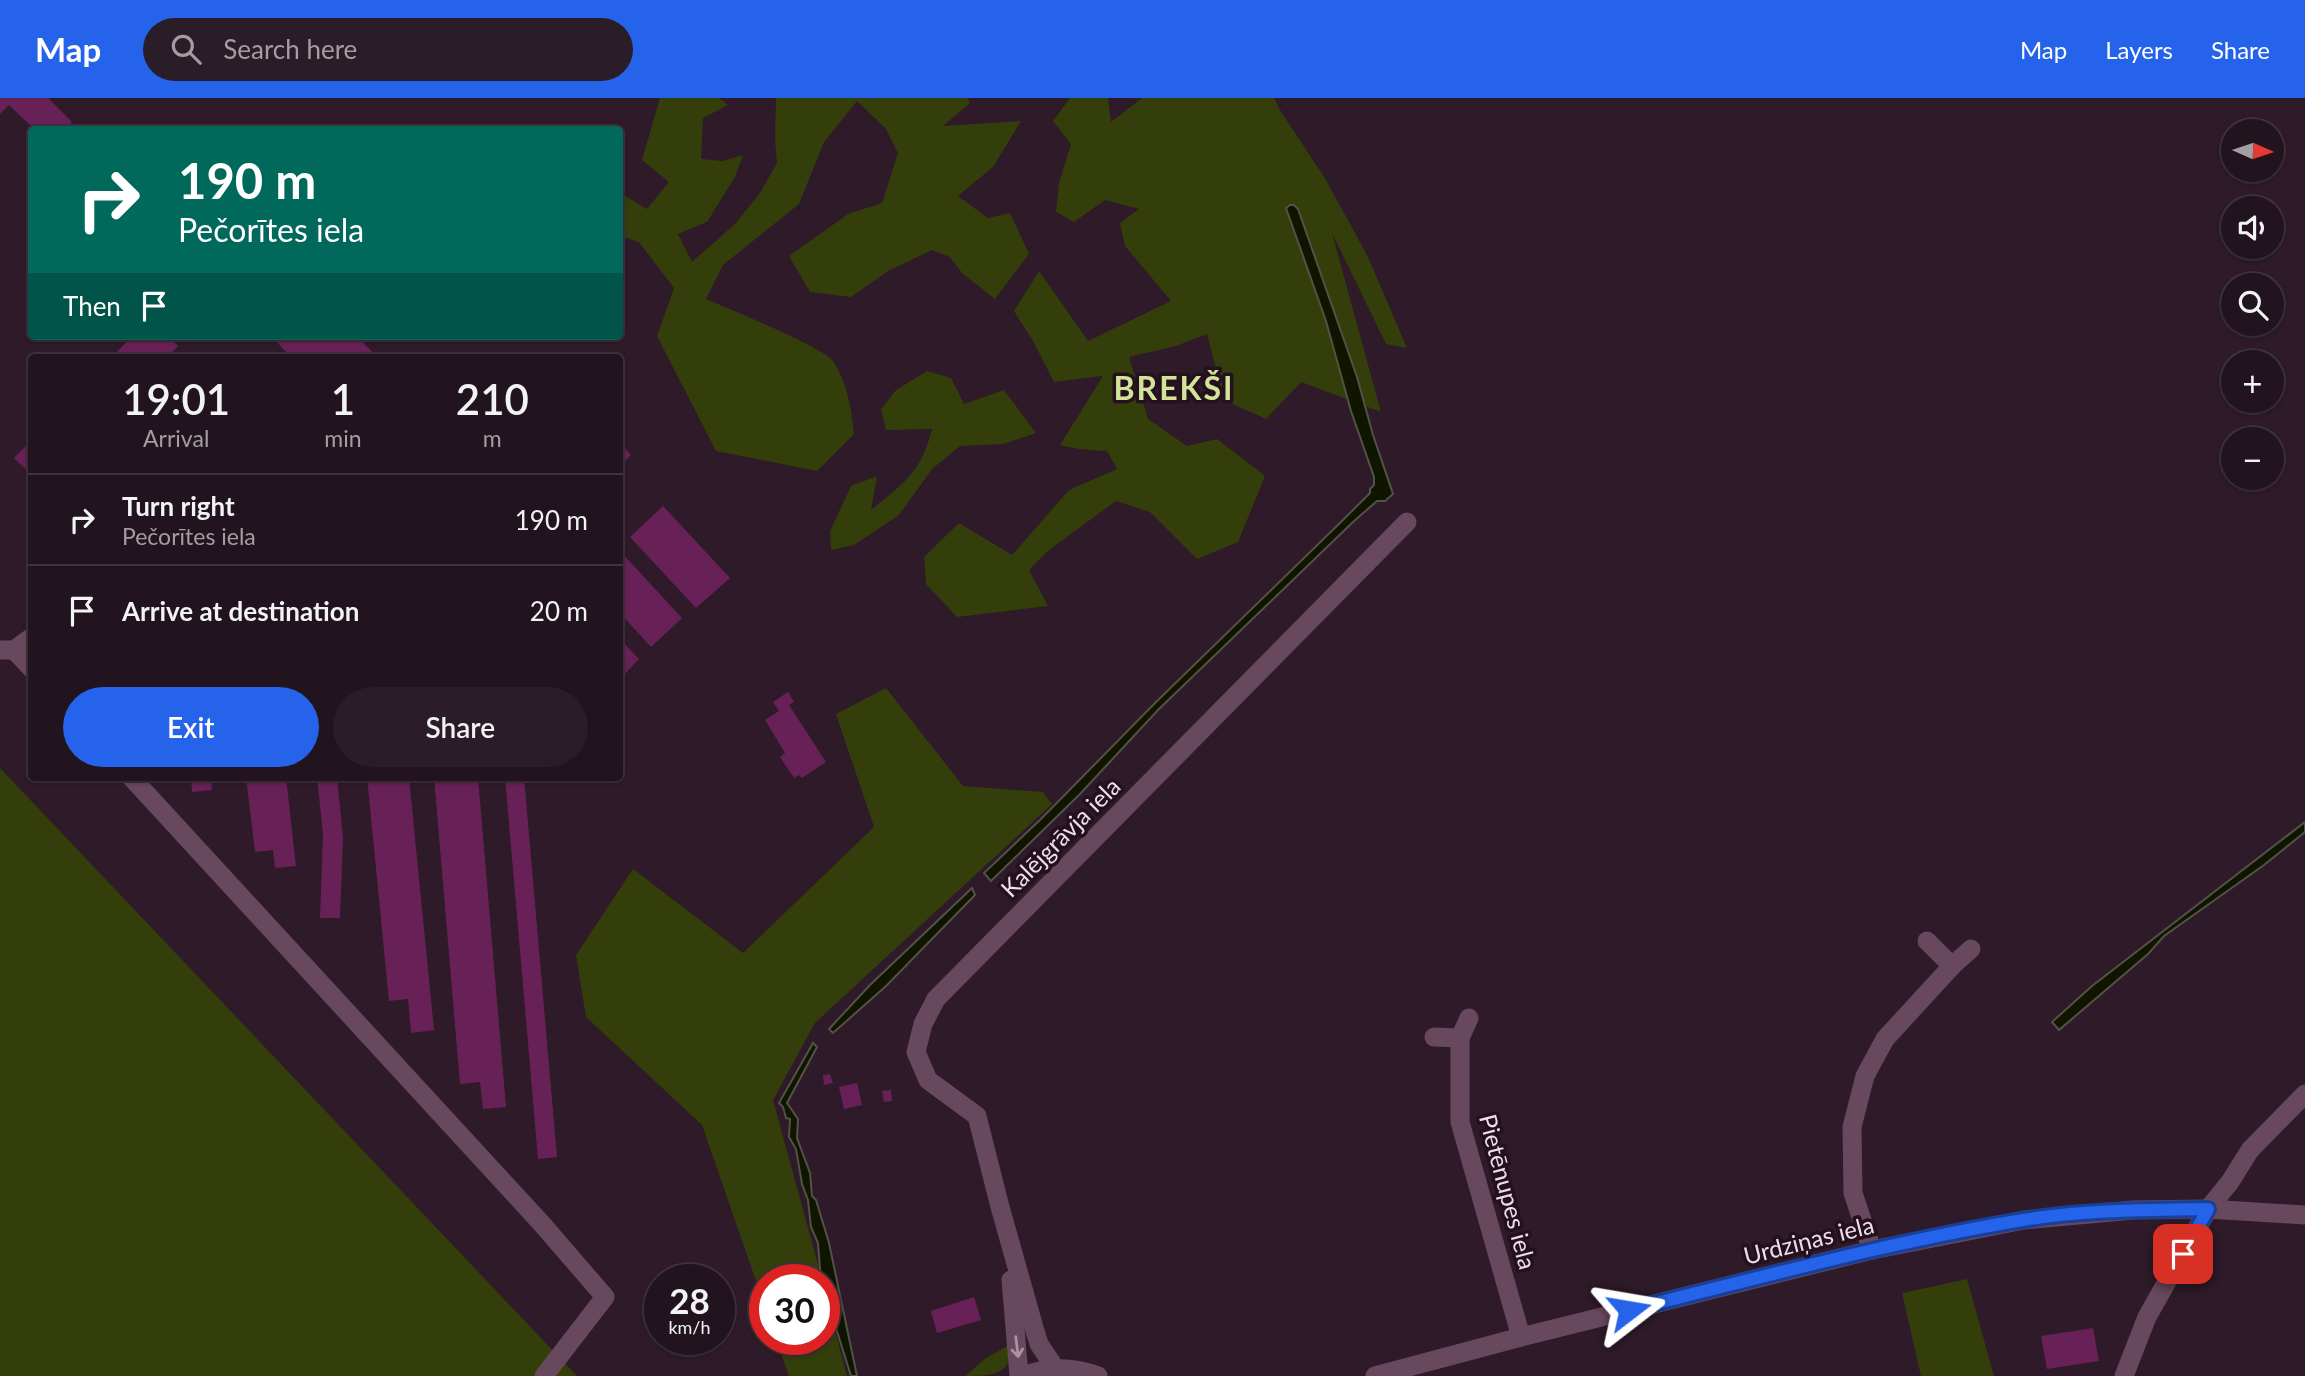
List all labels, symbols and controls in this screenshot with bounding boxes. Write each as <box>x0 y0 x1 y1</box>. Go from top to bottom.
search box <box>143 18 633 81</box>
text: Map <box>35 29 101 69</box>
icon: search <box>167 30 205 68</box>
text: Search here <box>223 33 357 65</box>
text: Map <box>2020 35 2067 64</box>
text: Layers <box>2105 35 2173 64</box>
text: Share <box>2211 35 2270 64</box>
north arrow <box>2221 119 2284 182</box>
map controls <box>2221 119 2284 490</box>
text: 190 m <box>178 151 316 209</box>
icon: right <box>63 154 154 245</box>
button: sound <box>2221 196 2284 259</box>
text: Pečorītes iela <box>178 210 364 249</box>
button: search <box>2221 273 2284 336</box>
icon: arrive <box>135 287 173 325</box>
text: Then <box>63 290 121 322</box>
button: + <box>2221 350 2284 413</box>
district label: BREKŠI <box>1113 368 1235 407</box>
text: 19:01 <box>122 374 230 424</box>
text: 1 <box>331 374 355 424</box>
text: 210 <box>456 374 529 424</box>
text: Arrival <box>143 424 209 452</box>
text: min <box>324 424 362 452</box>
text: m <box>483 424 502 452</box>
button: − <box>2221 427 2284 490</box>
text: Turn right <box>122 490 235 522</box>
icon: right <box>63 501 101 539</box>
text: 190 m <box>515 504 588 536</box>
text: Pečorītes iela <box>122 522 256 550</box>
icon: arrive <box>63 592 101 630</box>
text: Arrive at destination <box>122 595 359 627</box>
text: 20 m <box>530 595 588 627</box>
button: Exit <box>63 687 319 767</box>
button: Share <box>333 687 588 767</box>
street label: Kalējgrāvja iela <box>994 771 1126 903</box>
street label: Pietēnupes iela <box>1474 1111 1543 1272</box>
street label: Urdziņas iela <box>1740 1209 1877 1270</box>
pin <box>2153 1224 2213 1284</box>
icon: arrive <box>2164 1235 2202 1273</box>
speed limit sign: 30 <box>749 1264 840 1355</box>
position arrow <box>1592 1273 1666 1347</box>
text: 28 <box>669 1279 710 1321</box>
text: km/h <box>668 1316 711 1338</box>
one-way arrow <box>1011 1335 1024 1358</box>

